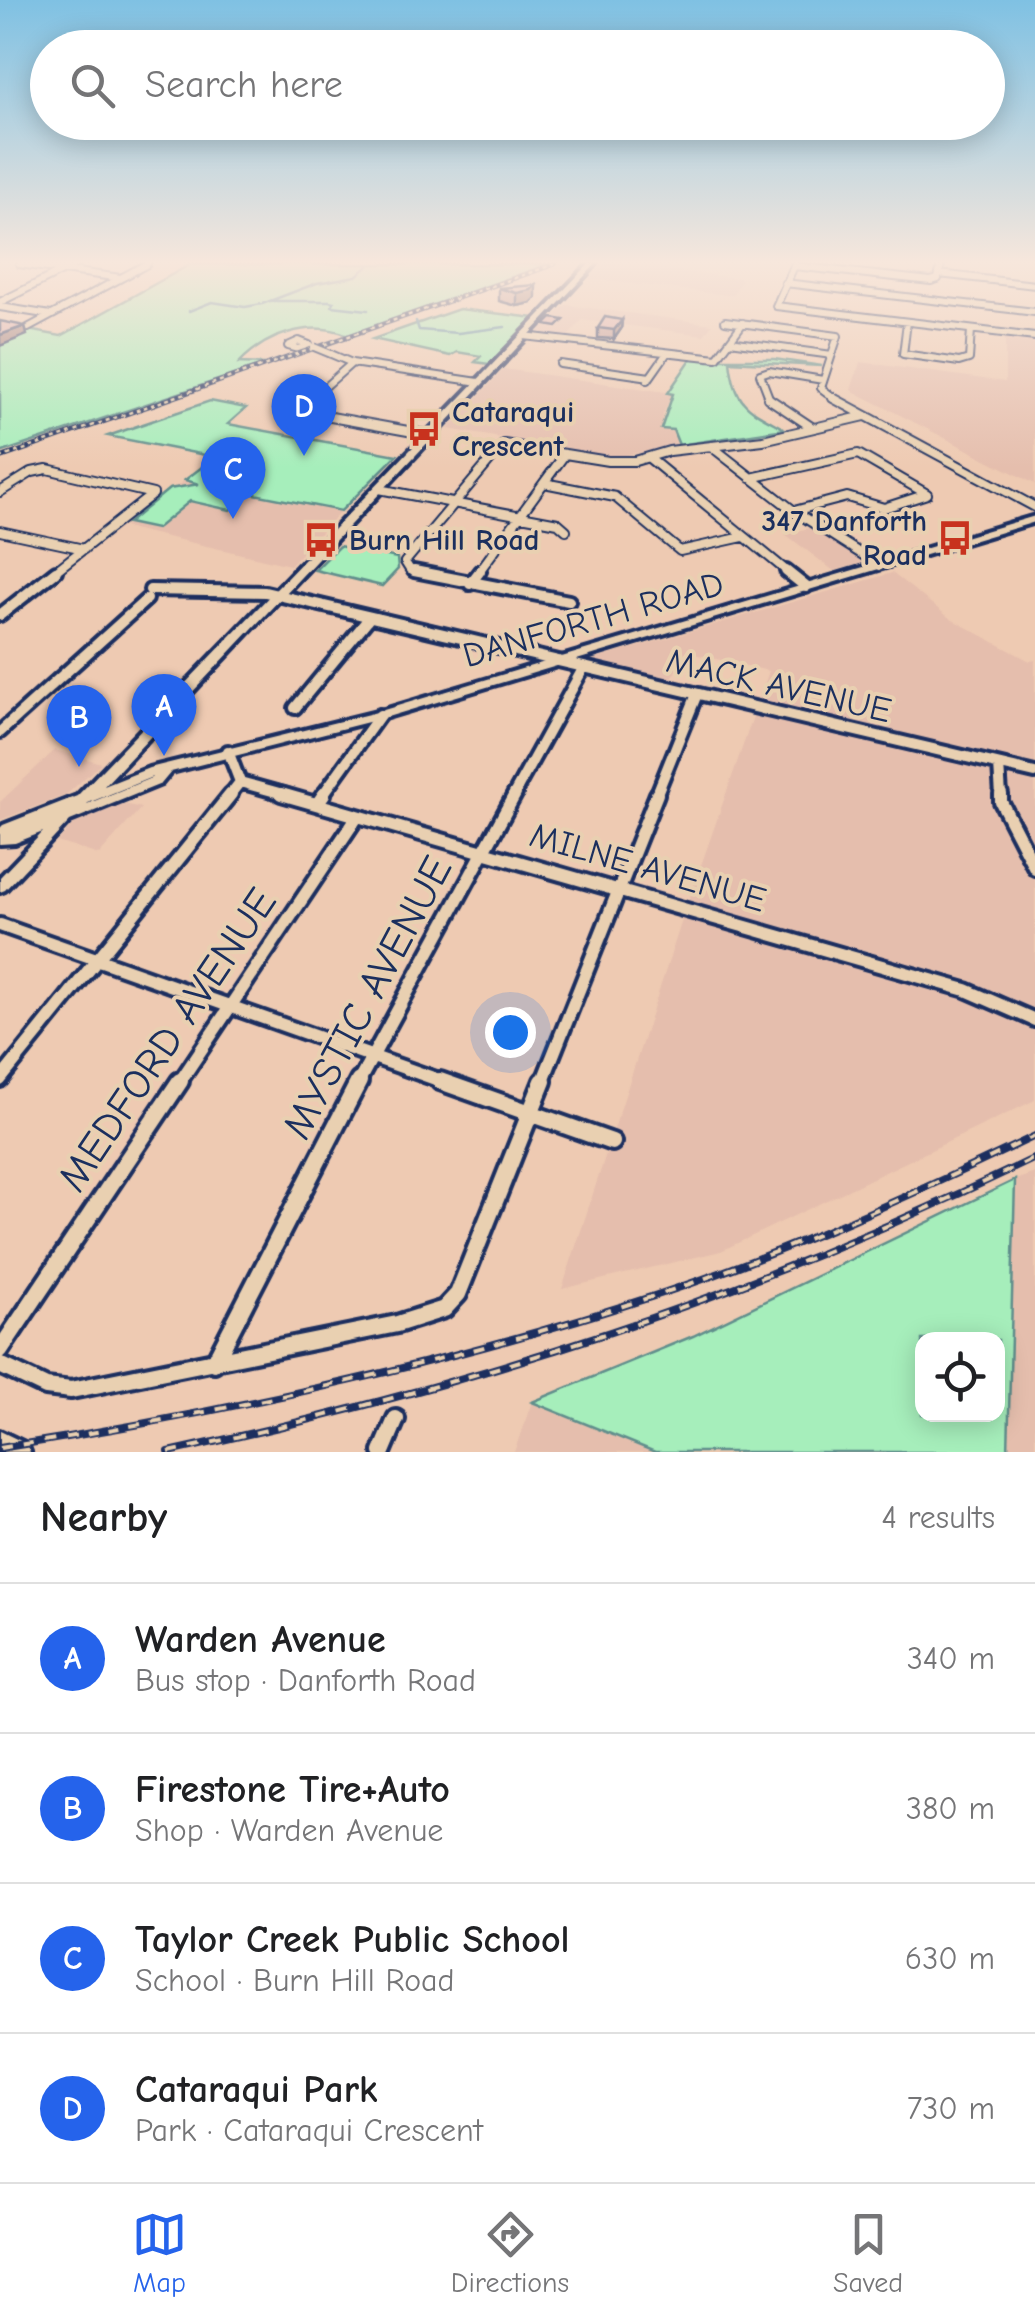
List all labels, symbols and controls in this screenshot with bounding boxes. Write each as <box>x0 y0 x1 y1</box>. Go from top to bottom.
search box <box>30 30 1005 140</box>
icon: search <box>65 58 120 113</box>
text: Search here <box>145 63 343 107</box>
pin: D <box>272 374 336 456</box>
place label: Cataraqui Crescent <box>452 395 574 464</box>
bus stop icon: Cataraqui Crescent <box>405 410 443 448</box>
pin: C <box>200 436 266 519</box>
place label: 347 Danforth Road <box>761 504 927 573</box>
bus stop icon: 347 Danforth Road <box>936 519 974 557</box>
bus stop icon: Burn Hill Road <box>302 521 340 559</box>
place label: Burn Hill Road <box>349 523 539 558</box>
street label: DANFORTH ROAD <box>458 563 728 676</box>
street label: MACK AVENUE <box>663 640 895 731</box>
pin: A <box>132 674 196 756</box>
pin: B <box>46 684 112 767</box>
street label: MILNE AVENUE <box>525 814 770 921</box>
street label: MYSTIC AVENUE <box>272 848 462 1147</box>
street label: MEDFORD AVENUE <box>48 879 287 1201</box>
your location <box>485 1007 536 1058</box>
map controls <box>915 1332 1005 1422</box>
button: locate <box>915 1332 1005 1422</box>
text: Nearby <box>40 1493 167 1542</box>
text: 4 results <box>882 1499 995 1536</box>
text: Warden Avenue <box>135 1618 386 1662</box>
text: A <box>64 1640 81 1677</box>
text: 340 m <box>907 1640 995 1677</box>
text: Bus stop · Danforth Road <box>135 1662 476 1699</box>
text: Firestone Tire+Auto <box>135 1768 450 1812</box>
text: B <box>63 1790 82 1827</box>
text: 380 m <box>906 1790 995 1827</box>
text: Shop · Warden Avenue <box>135 1812 443 1849</box>
text: Taylor Creek Public School <box>135 1918 570 1962</box>
text: C <box>63 1940 82 1977</box>
text: 630 m <box>905 1940 995 1977</box>
text: School · Burn Hill Road <box>135 1962 455 1999</box>
text: Cataraqui Park <box>135 2068 377 2112</box>
text: D <box>63 2090 82 2127</box>
text: 730 m <box>907 2090 995 2127</box>
text: Park · Cataraqui Crescent <box>135 2112 483 2149</box>
tab: Map <box>132 2207 187 2299</box>
tab: Directions <box>451 2207 569 2299</box>
tab: Saved <box>833 2207 903 2299</box>

